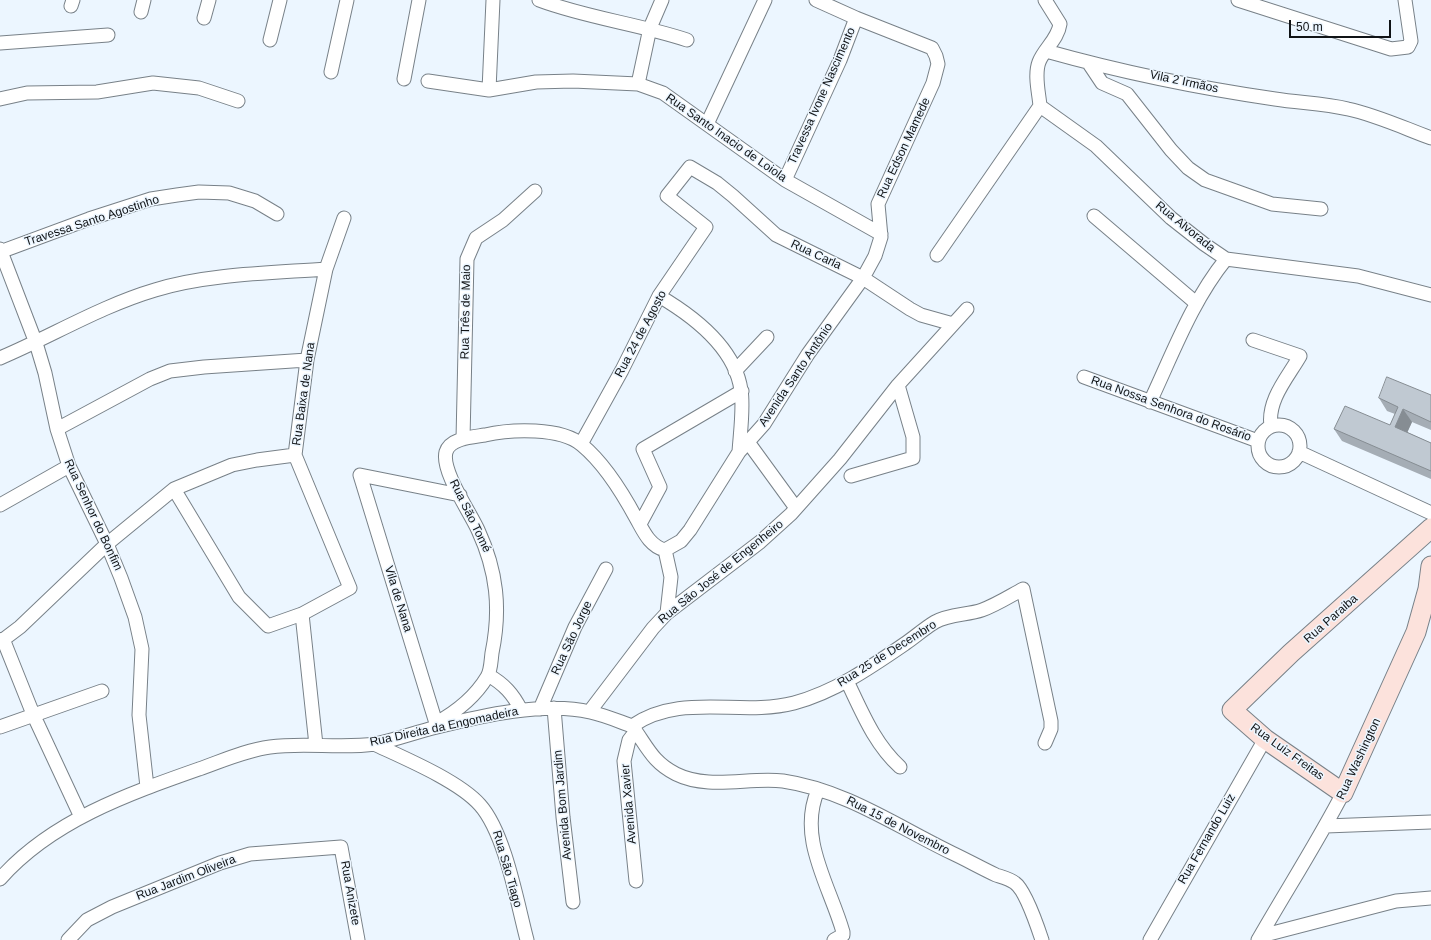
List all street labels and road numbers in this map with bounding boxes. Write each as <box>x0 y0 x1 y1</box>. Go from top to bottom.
street label: Travessa Ivone Nascimento <box>785 25 859 167</box>
street label: Vila 2 Irmãos <box>1148 68 1220 96</box>
street label: Rua Santo Inacio de Loiola <box>663 91 789 185</box>
street label: Rua Edson Mamede <box>874 95 934 201</box>
street label: Travessa Santo Agostinho <box>23 192 161 250</box>
street label: Rua Alvorada <box>1152 199 1218 255</box>
street label: Rua Carla <box>788 237 844 273</box>
street label: Rua Três de Maio <box>458 264 474 360</box>
street label: Rua 24 de Agosto <box>612 288 670 380</box>
street label: Avenida Santo Antônio <box>756 320 836 430</box>
street label: Rua Baixa de Nana <box>290 341 318 447</box>
street label: Rua Nossa Senhora do Rosário <box>1089 373 1253 445</box>
street label: Rua Senhor do Bonfim <box>61 457 125 573</box>
street label: Rua São Tomé <box>446 477 494 555</box>
street label: Rua São José de Engenheiro <box>656 517 786 627</box>
street label: Vila de Nana <box>381 564 415 634</box>
street label: Rua Paraiba <box>1301 592 1361 646</box>
street label: Rua São Jorge <box>549 599 595 677</box>
street label: Rua 25 de Decembro <box>835 618 939 690</box>
street label: Rua Direita da Engomadeira <box>368 704 520 750</box>
street label: Rua Washington <box>1334 716 1384 802</box>
street label: Rua Luiz Freitas <box>1247 720 1327 784</box>
street label: Avenida Bom Jardim <box>551 749 575 861</box>
street label: Avenida Xavier <box>618 763 640 845</box>
street label: Rua Fernando Luiz <box>1175 791 1239 887</box>
street label: Rua 15 de Novembro <box>844 794 952 858</box>
street label: Rua São Tiago <box>489 829 525 909</box>
street label: Rua Jardim Oliveira <box>134 852 238 904</box>
street label: Rua Anizete <box>337 860 363 926</box>

